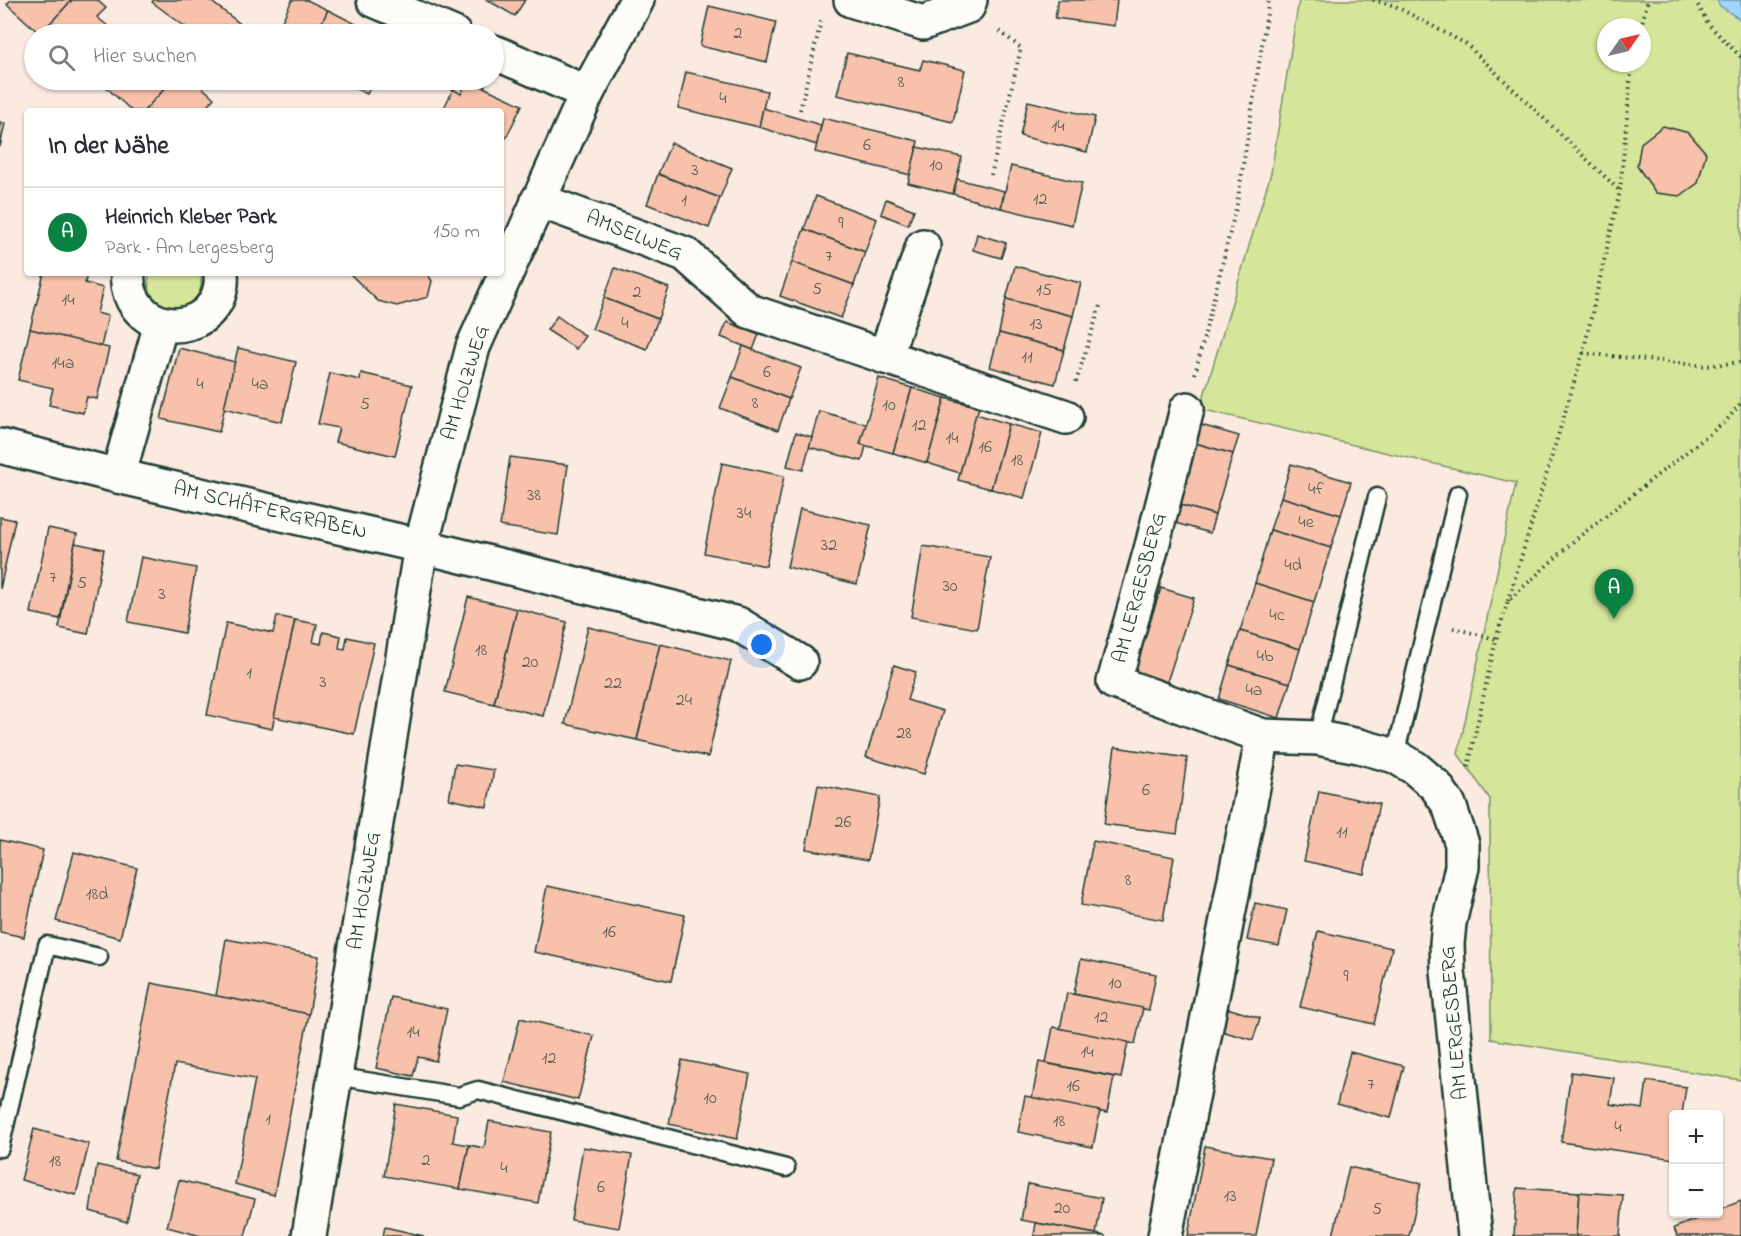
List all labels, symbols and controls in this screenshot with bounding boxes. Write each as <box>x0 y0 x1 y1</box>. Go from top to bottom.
north arrow <box>1597 18 1651 72</box>
house number: 2 <box>734 21 743 47</box>
search box <box>24 24 504 90</box>
icon: search <box>45 41 78 74</box>
text: Hier suchen <box>93 41 197 73</box>
house number: 8 <box>898 70 905 96</box>
house number: 4 <box>719 86 727 112</box>
house number: 14 <box>1051 114 1065 140</box>
text: In der Nähe <box>48 128 169 166</box>
house number: 6 <box>863 133 871 159</box>
house number: 10 <box>929 153 943 179</box>
house number: 3 <box>691 158 699 184</box>
house number: 12 <box>1033 187 1047 213</box>
house number: 1 <box>681 188 687 214</box>
text: Heinrich Kleber Park <box>105 202 277 234</box>
street label: AMSELWEG <box>581 203 687 269</box>
house number: 9 <box>838 211 844 237</box>
text: A <box>61 218 74 247</box>
text: 150 m <box>433 218 480 247</box>
text: Park · Am Lergesberg <box>105 234 274 263</box>
house number: 7 <box>825 244 833 270</box>
house number: 5 <box>812 277 822 303</box>
house number: 15 <box>1036 278 1052 304</box>
house number: 2 <box>633 280 642 306</box>
house number: 14 <box>61 288 75 314</box>
house number: 4 <box>621 311 629 337</box>
house number: 13 <box>1029 312 1043 338</box>
street label: AM HOLZWEG <box>434 322 498 444</box>
house number: 11 <box>1021 345 1033 371</box>
house number: 14a <box>52 351 74 377</box>
house number: 6 <box>763 360 771 386</box>
house number: 4 <box>196 372 204 398</box>
house number: 4a <box>251 372 269 398</box>
house number: 8 <box>752 391 759 417</box>
house number: 5 <box>360 392 370 418</box>
house number: 10 <box>882 393 896 419</box>
house number: 12 <box>912 413 926 439</box>
house number: 14 <box>945 426 959 452</box>
house number: 16 <box>978 435 992 461</box>
house number: 18 <box>1011 448 1023 474</box>
street label: AM SCHÄFERGRABEN <box>170 474 370 548</box>
house number: 4f <box>1308 477 1325 503</box>
house number: 38 <box>527 483 541 509</box>
house number: 34 <box>737 501 752 527</box>
street label: AM LERGESBERG <box>1106 510 1174 666</box>
house number: 4e <box>1298 510 1315 536</box>
house number: 32 <box>821 533 837 559</box>
house number: 4d <box>1284 553 1302 579</box>
house number: 7 <box>49 565 57 591</box>
pin: A <box>1594 570 1634 619</box>
house number: 5 <box>77 571 87 597</box>
house number: 30 <box>942 574 958 600</box>
house number: 3 <box>158 582 166 608</box>
house number: 4c <box>1269 603 1285 629</box>
your location <box>747 630 776 659</box>
house number: 18 <box>475 638 487 664</box>
house number: 4b <box>1257 644 1274 670</box>
house number: 20 <box>522 650 539 676</box>
house number: 1 <box>246 661 252 687</box>
house number: 3 <box>319 670 327 696</box>
house number: 22 <box>604 671 622 697</box>
house number: 4a <box>1245 678 1263 704</box>
house number: 24 <box>676 688 693 714</box>
house number: 28 <box>896 721 912 747</box>
house number: 6 <box>1142 778 1150 804</box>
house number: 26 <box>835 810 852 836</box>
house number: 11 <box>1336 820 1348 846</box>
street label: AM HOLZWEG <box>341 830 389 952</box>
house number: 8 <box>1125 868 1132 894</box>
house number: 18d <box>86 882 108 908</box>
house number: 16 <box>602 920 616 946</box>
street label: AM LERGESBERG <box>1433 945 1477 1101</box>
house number: 9 <box>1343 964 1349 990</box>
house number: 10 <box>1108 971 1122 997</box>
house number: 12 <box>1094 1005 1108 1031</box>
house number: 14 <box>406 1020 420 1046</box>
house number: 14 <box>1080 1040 1094 1066</box>
house number: 12 <box>542 1046 556 1072</box>
house number: 7 <box>1367 1072 1375 1098</box>
house number: 16 <box>1066 1074 1080 1100</box>
house number: 10 <box>703 1086 717 1112</box>
house number: 1 <box>265 1107 271 1133</box>
house number: 18 <box>1053 1109 1065 1135</box>
map controls <box>1669 1110 1723 1218</box>
button: + <box>1669 1110 1723 1164</box>
house number: 4 <box>1614 1115 1622 1141</box>
house number: 2 <box>422 1148 431 1174</box>
house number: 18 <box>49 1149 61 1175</box>
house number: 4 <box>500 1156 508 1182</box>
button: − <box>1669 1164 1723 1218</box>
house number: 6 <box>597 1175 605 1201</box>
house number: 13 <box>1223 1184 1237 1210</box>
house number: 20 <box>1054 1196 1071 1222</box>
house number: 5 <box>1372 1197 1382 1223</box>

